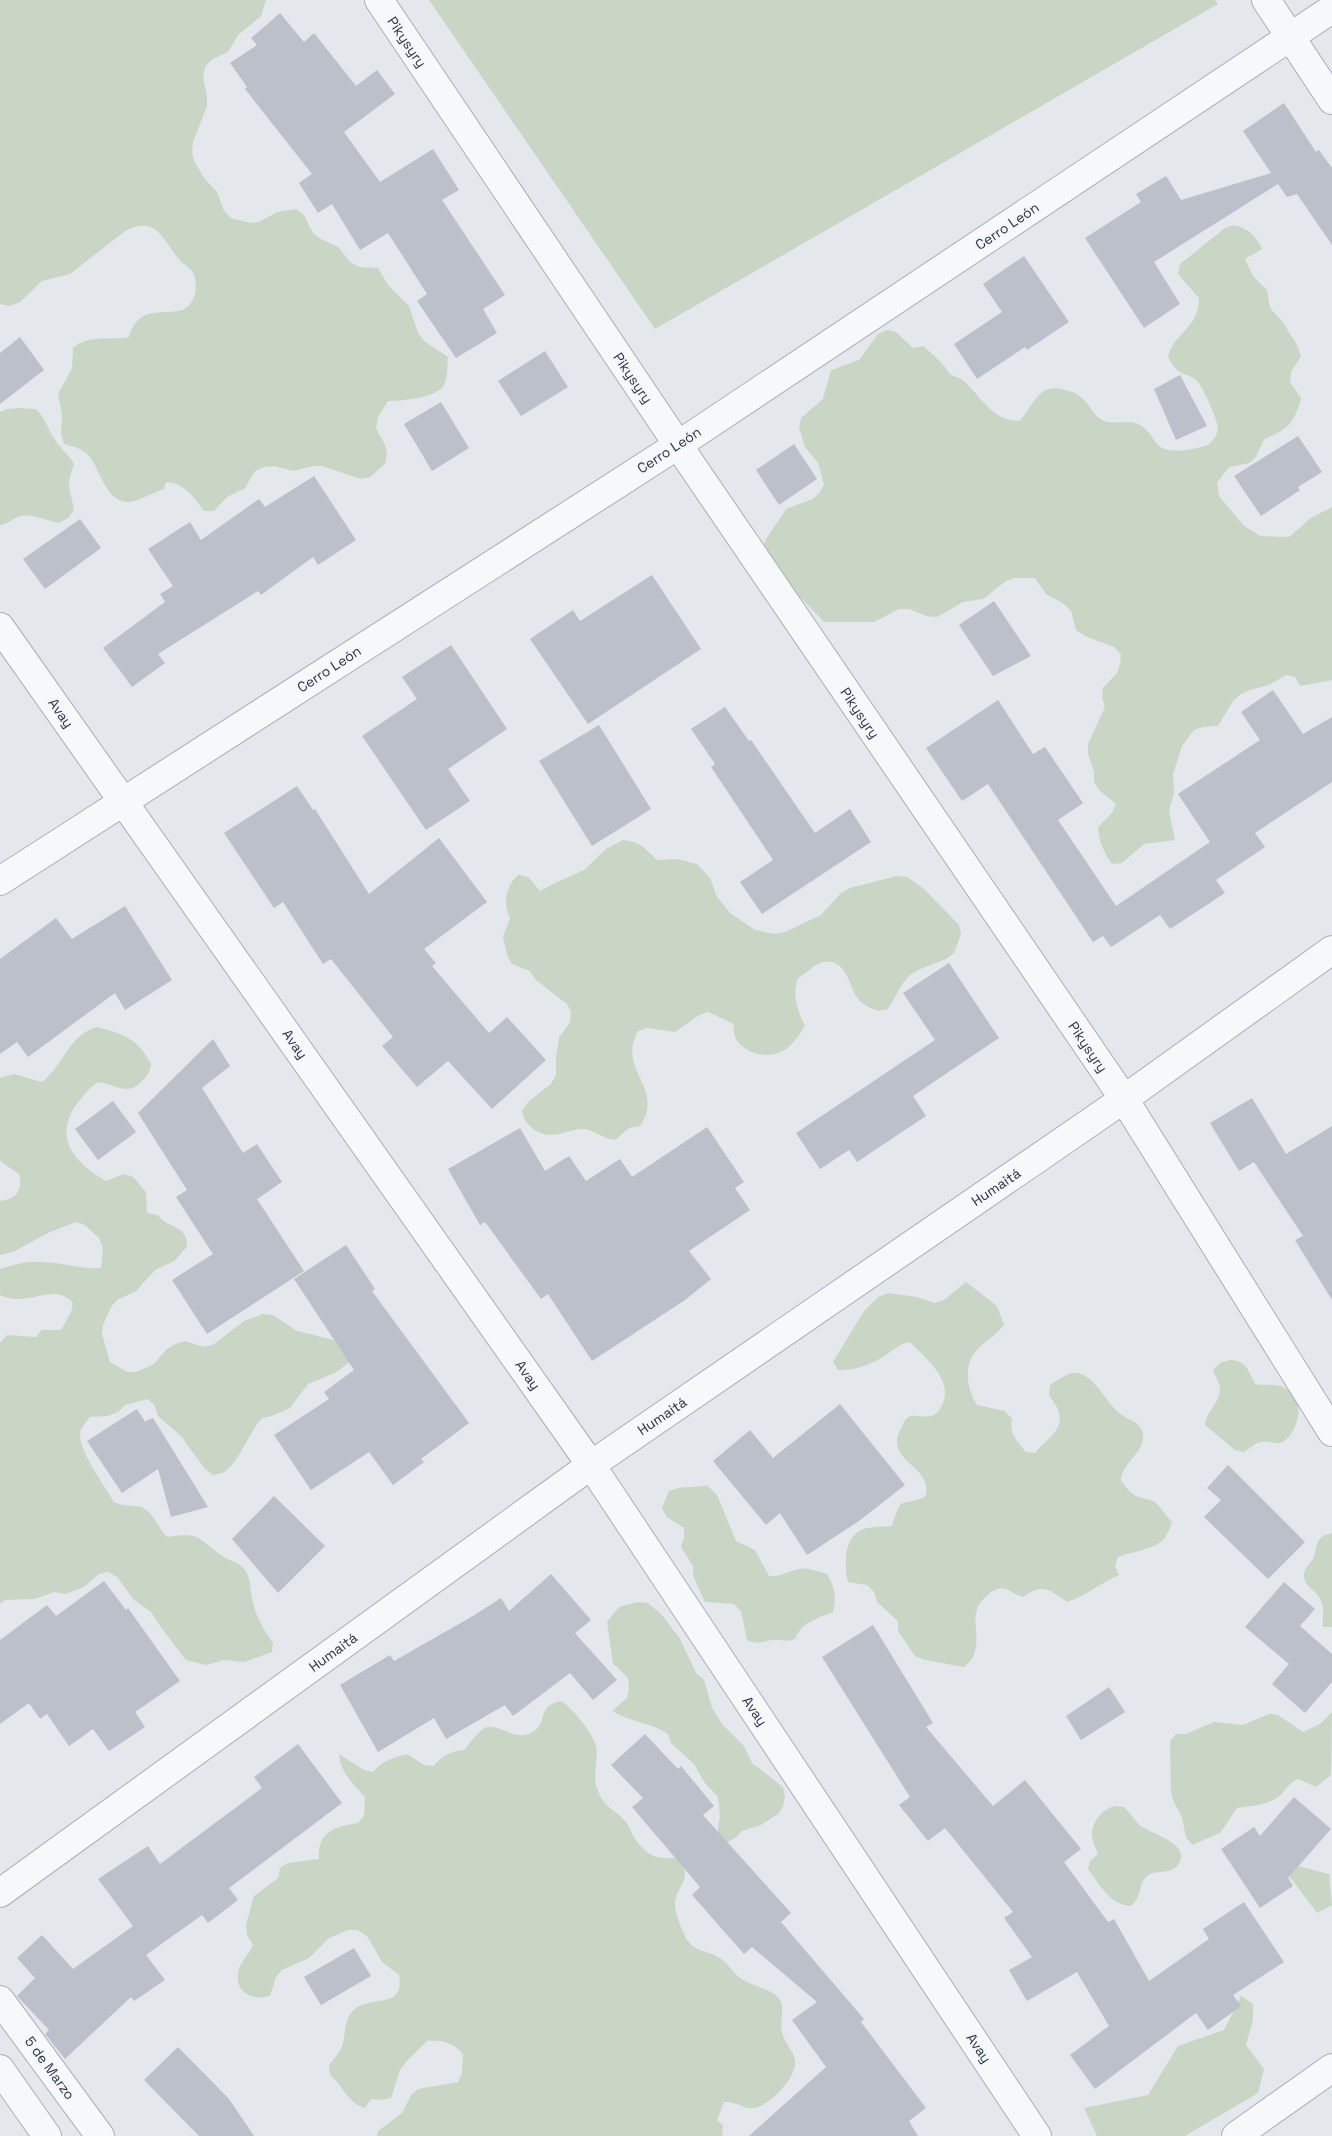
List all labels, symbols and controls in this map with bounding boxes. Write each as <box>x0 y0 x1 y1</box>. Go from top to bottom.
street label: Pikysyry <box>383 13 431 71</box>
street label: Cerro León <box>972 198 1042 254</box>
street label: Pikysyry <box>609 349 657 407</box>
street label: Cerro León <box>634 423 704 477</box>
street label: Cerro León <box>294 642 364 696</box>
street label: Pikysyry <box>836 684 884 742</box>
street label: Avay <box>44 695 78 731</box>
street label: Pikysyry <box>1064 1018 1112 1076</box>
street label: Avay <box>278 1026 312 1062</box>
street label: Humaitá <box>968 1164 1024 1210</box>
street label: Avay <box>511 1357 545 1393</box>
street label: Humaitá <box>634 1393 690 1439</box>
street label: Humaitá <box>305 1628 361 1676</box>
street label: Avay <box>738 1693 772 1729</box>
street label: Avay <box>962 2030 996 2066</box>
street label: 5 de Marzo <box>21 2033 79 2103</box>

